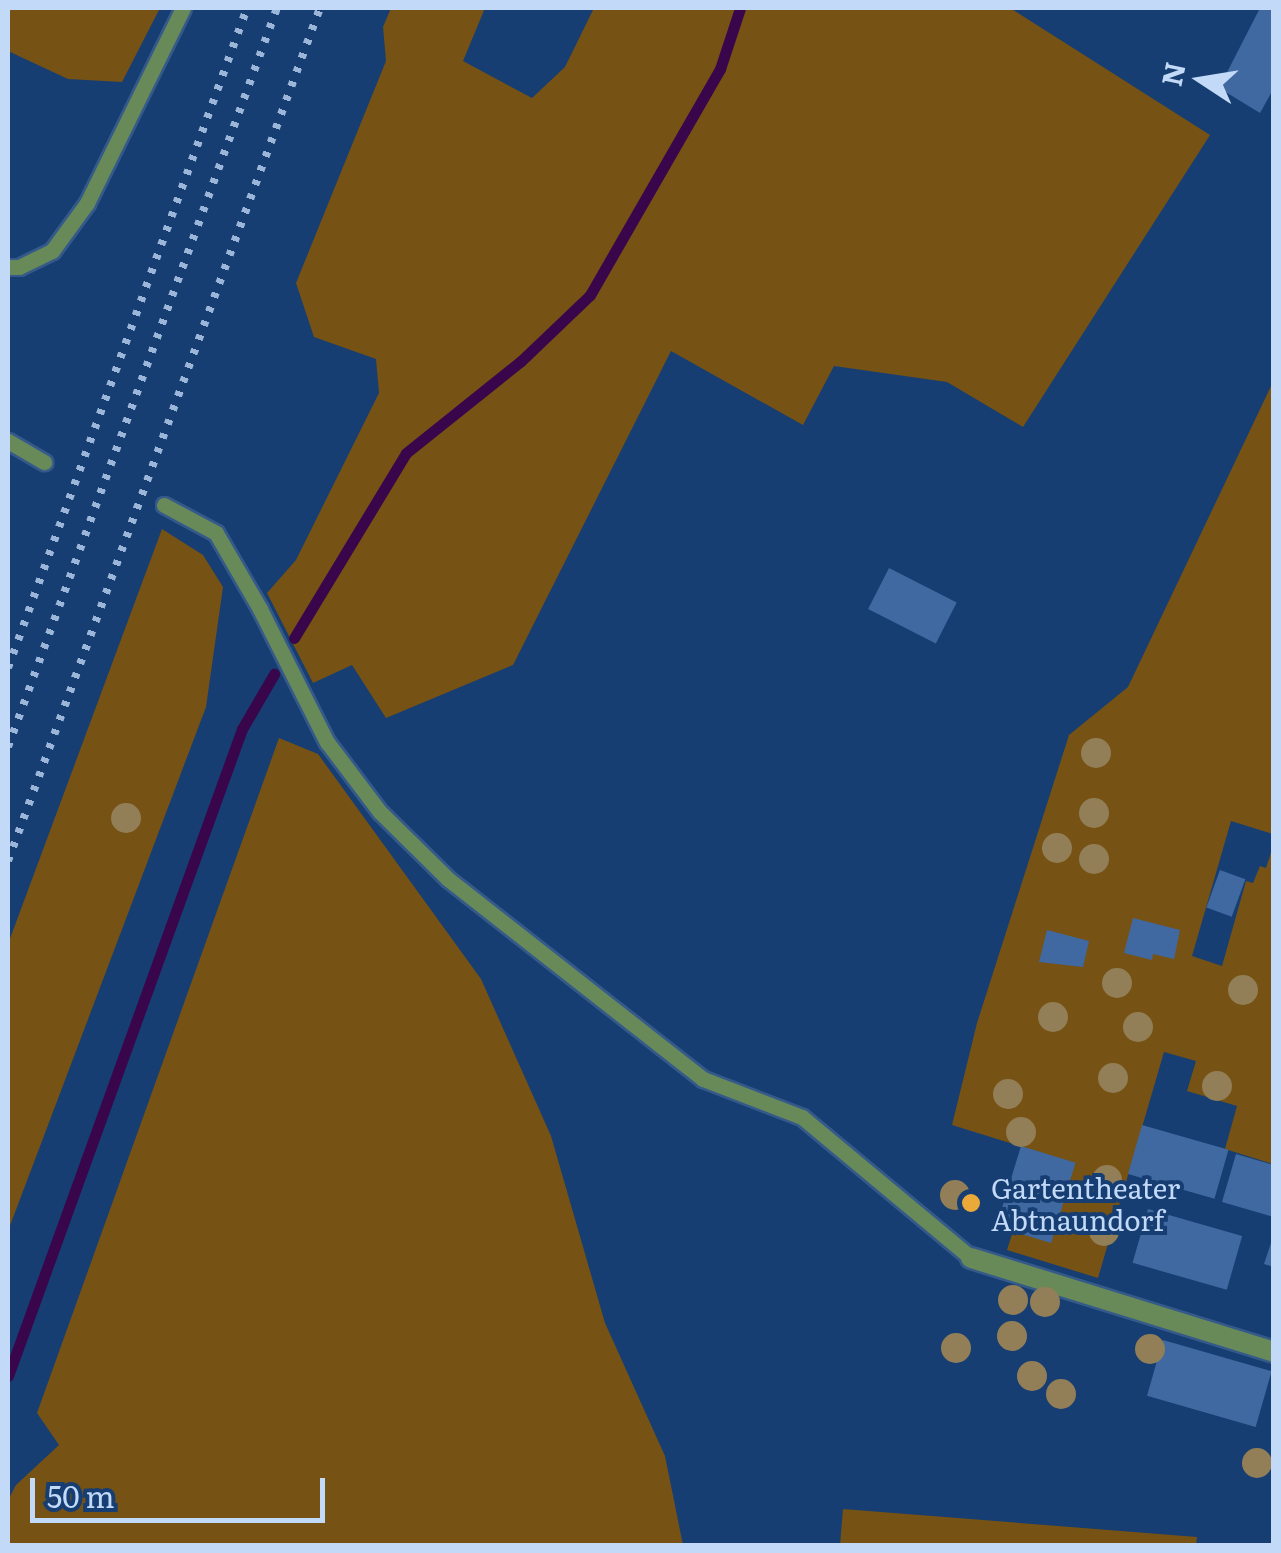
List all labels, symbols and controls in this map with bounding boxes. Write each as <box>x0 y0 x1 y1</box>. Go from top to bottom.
north arrow <box>1151 30 1251 130</box>
text: N <box>1149 58 1195 90</box>
place label: Gartentheater Abtnaundorf <box>991 1170 1180 1236</box>
marker: Gartentheater Abtnaundorf <box>960 1192 982 1214</box>
scale bar <box>35 1458 330 1520</box>
text: 50 m <box>47 1473 115 1517</box>

